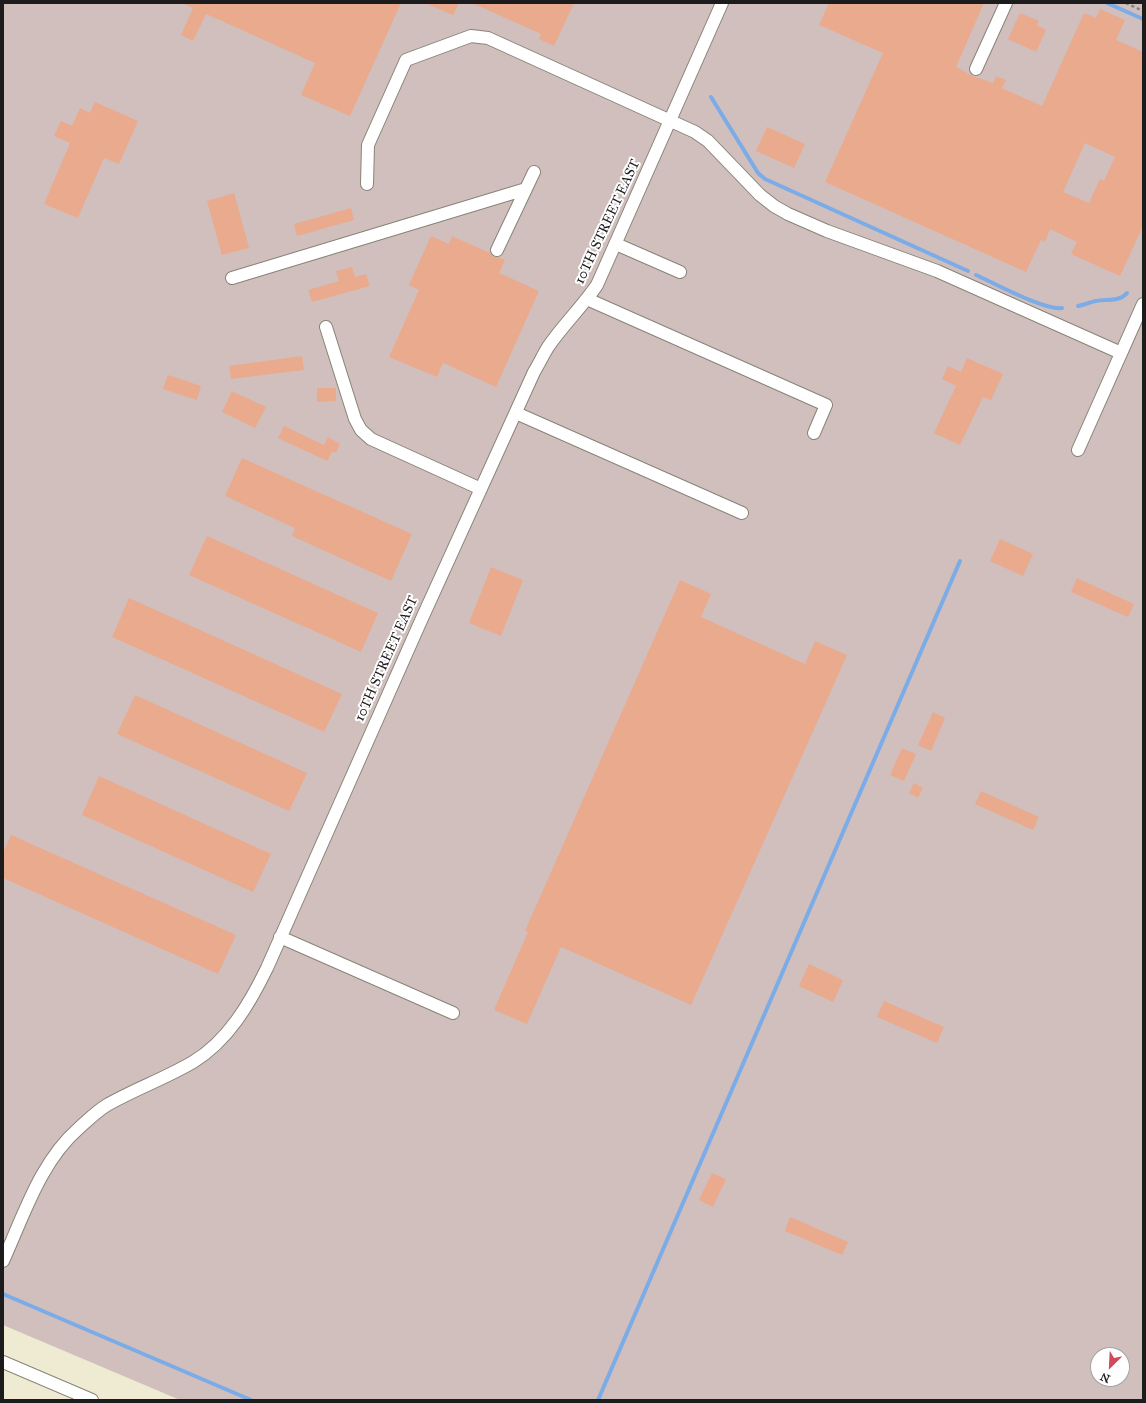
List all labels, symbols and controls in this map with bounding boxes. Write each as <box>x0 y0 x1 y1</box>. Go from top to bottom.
street label: 10TH STREET EAST <box>572 157 644 287</box>
street label: 10TH STREET EAST <box>352 594 422 724</box>
north arrow <box>1090 1347 1130 1387</box>
text: N <box>1098 1370 1112 1385</box>

